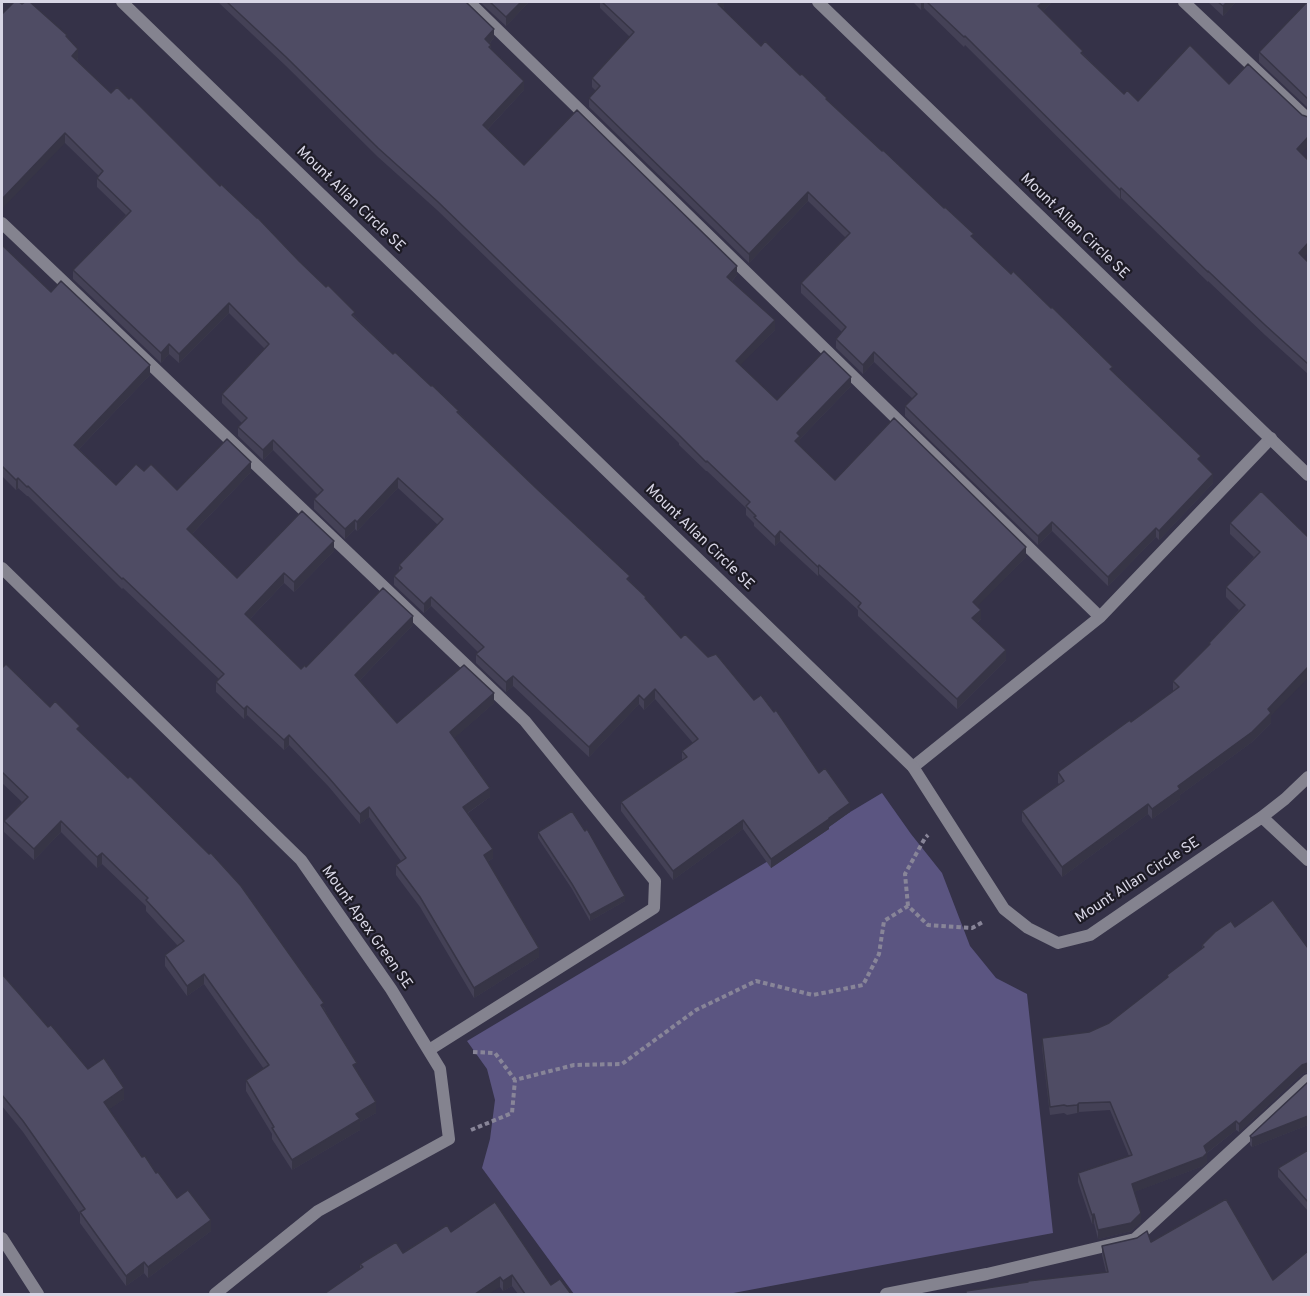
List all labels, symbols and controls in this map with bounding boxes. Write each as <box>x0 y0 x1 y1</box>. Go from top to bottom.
street label: Mount Allan Circle SE <box>292 143 408 257</box>
street label: Mount Allan Circle SE <box>1016 170 1132 284</box>
street label: Mount Allan Circle SE <box>641 481 757 595</box>
street label: Mount Allan Circle SE <box>1073 834 1203 928</box>
street label: Mount Apex Green SE <box>317 863 415 993</box>

